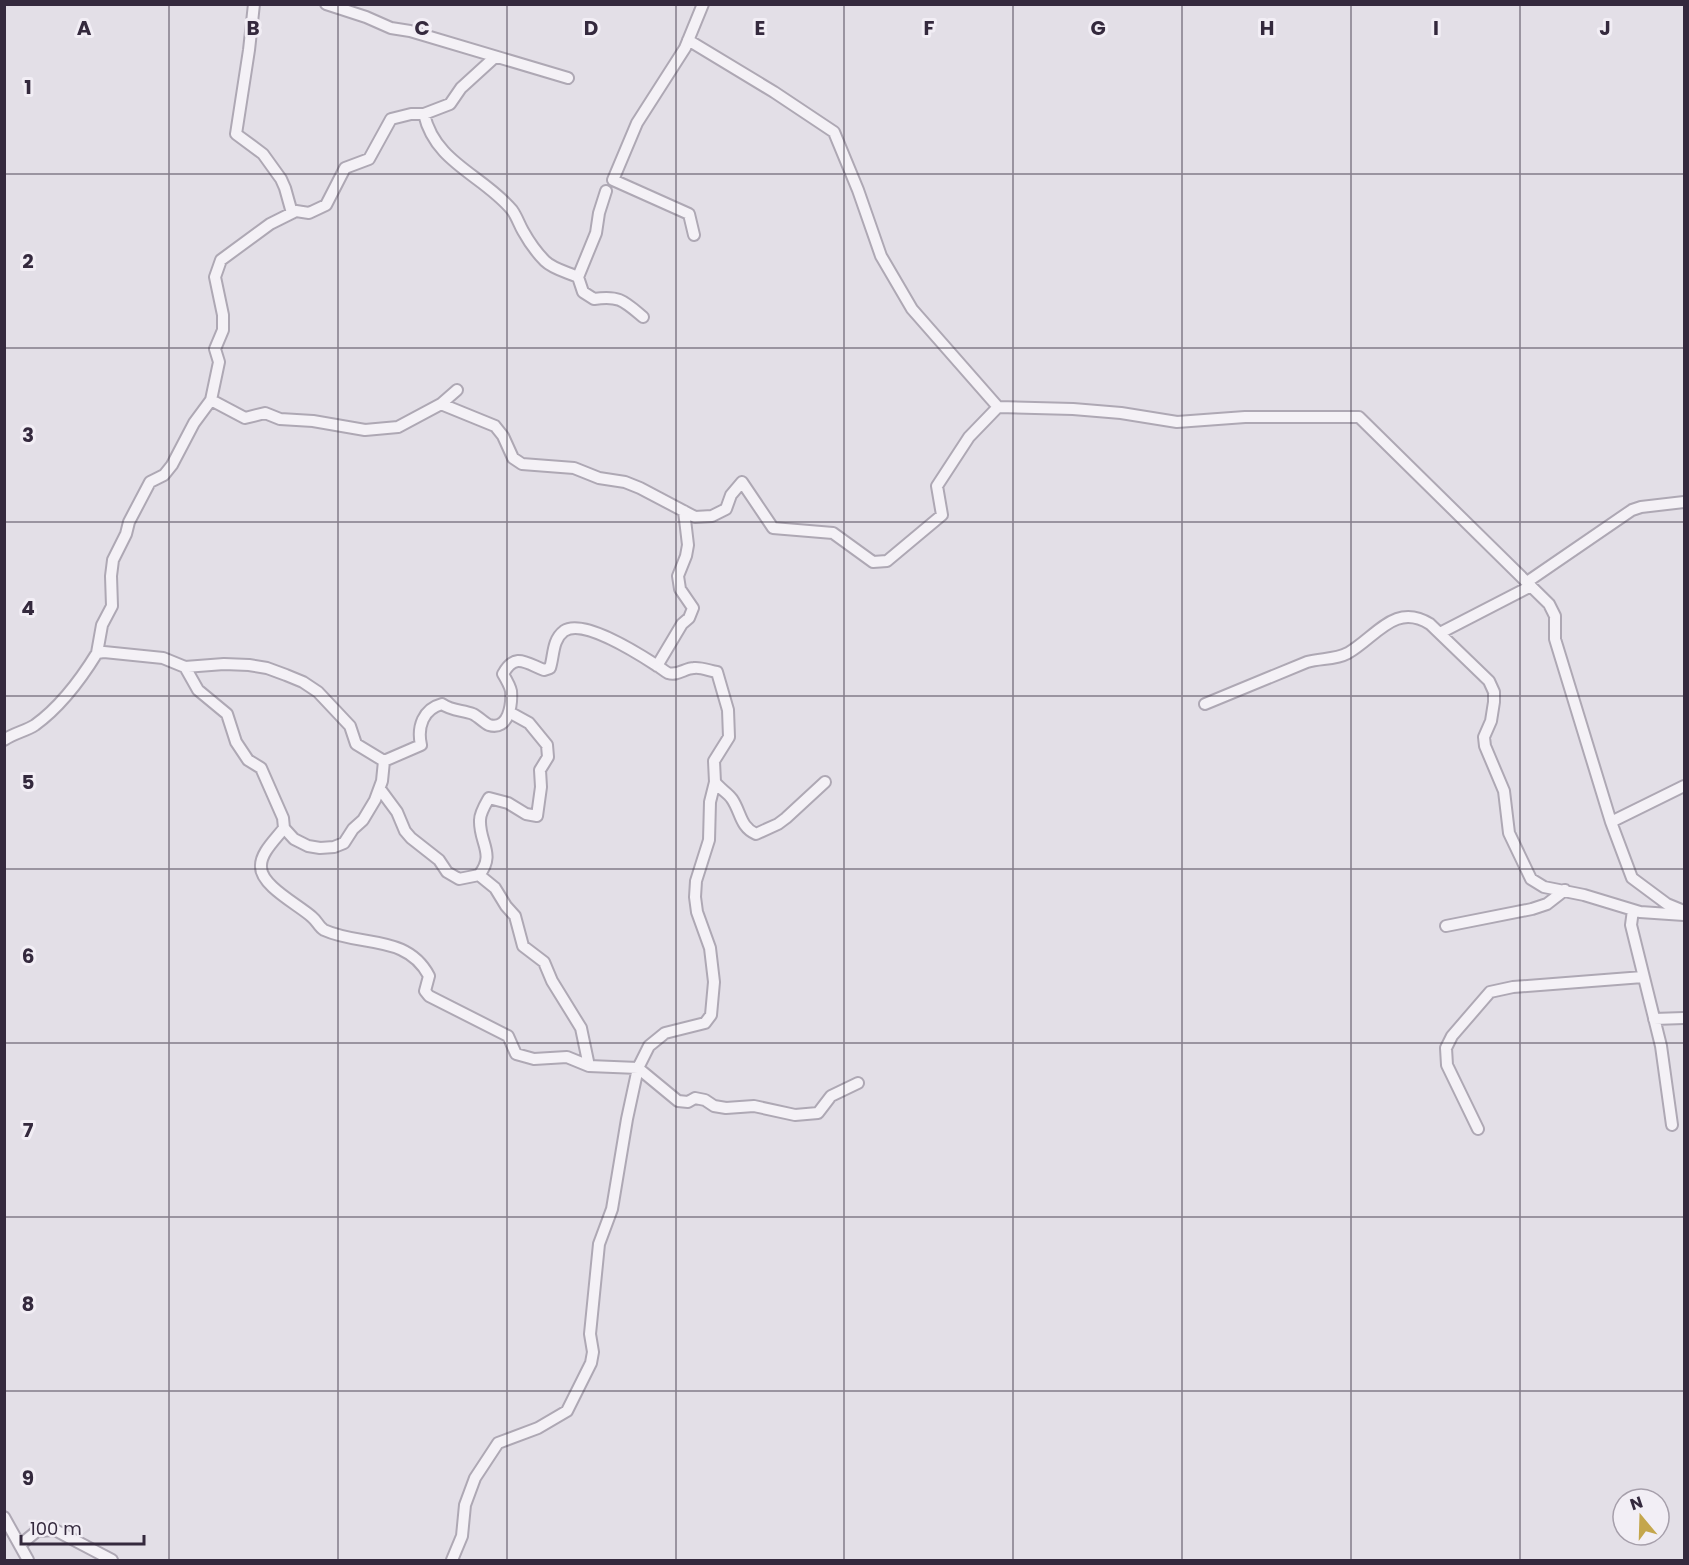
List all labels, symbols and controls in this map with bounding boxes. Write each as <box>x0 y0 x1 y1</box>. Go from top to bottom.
text: A <box>77 14 92 42</box>
text: B <box>246 14 260 42</box>
text: C <box>414 14 430 42</box>
text: D <box>584 14 598 42</box>
text: E <box>755 14 765 42</box>
text: F <box>924 14 935 42</box>
text: G <box>1090 14 1106 42</box>
text: H <box>1260 14 1274 42</box>
text: I <box>1433 14 1439 42</box>
text: J <box>1599 14 1611 42</box>
text: 1 <box>24 73 32 101</box>
text: 2 <box>22 247 34 275</box>
text: 3 <box>22 421 34 449</box>
text: 4 <box>21 594 35 622</box>
text: 5 <box>22 768 35 796</box>
text: 6 <box>22 942 34 970</box>
text: 7 <box>23 1116 34 1144</box>
text: 8 <box>22 1290 34 1318</box>
text: 9 <box>22 1464 34 1492</box>
north arrow <box>1611 1487 1671 1547</box>
text: N <box>1627 1490 1646 1516</box>
scale bar <box>21 1508 144 1546</box>
text: 100 m <box>30 1516 82 1541</box>

